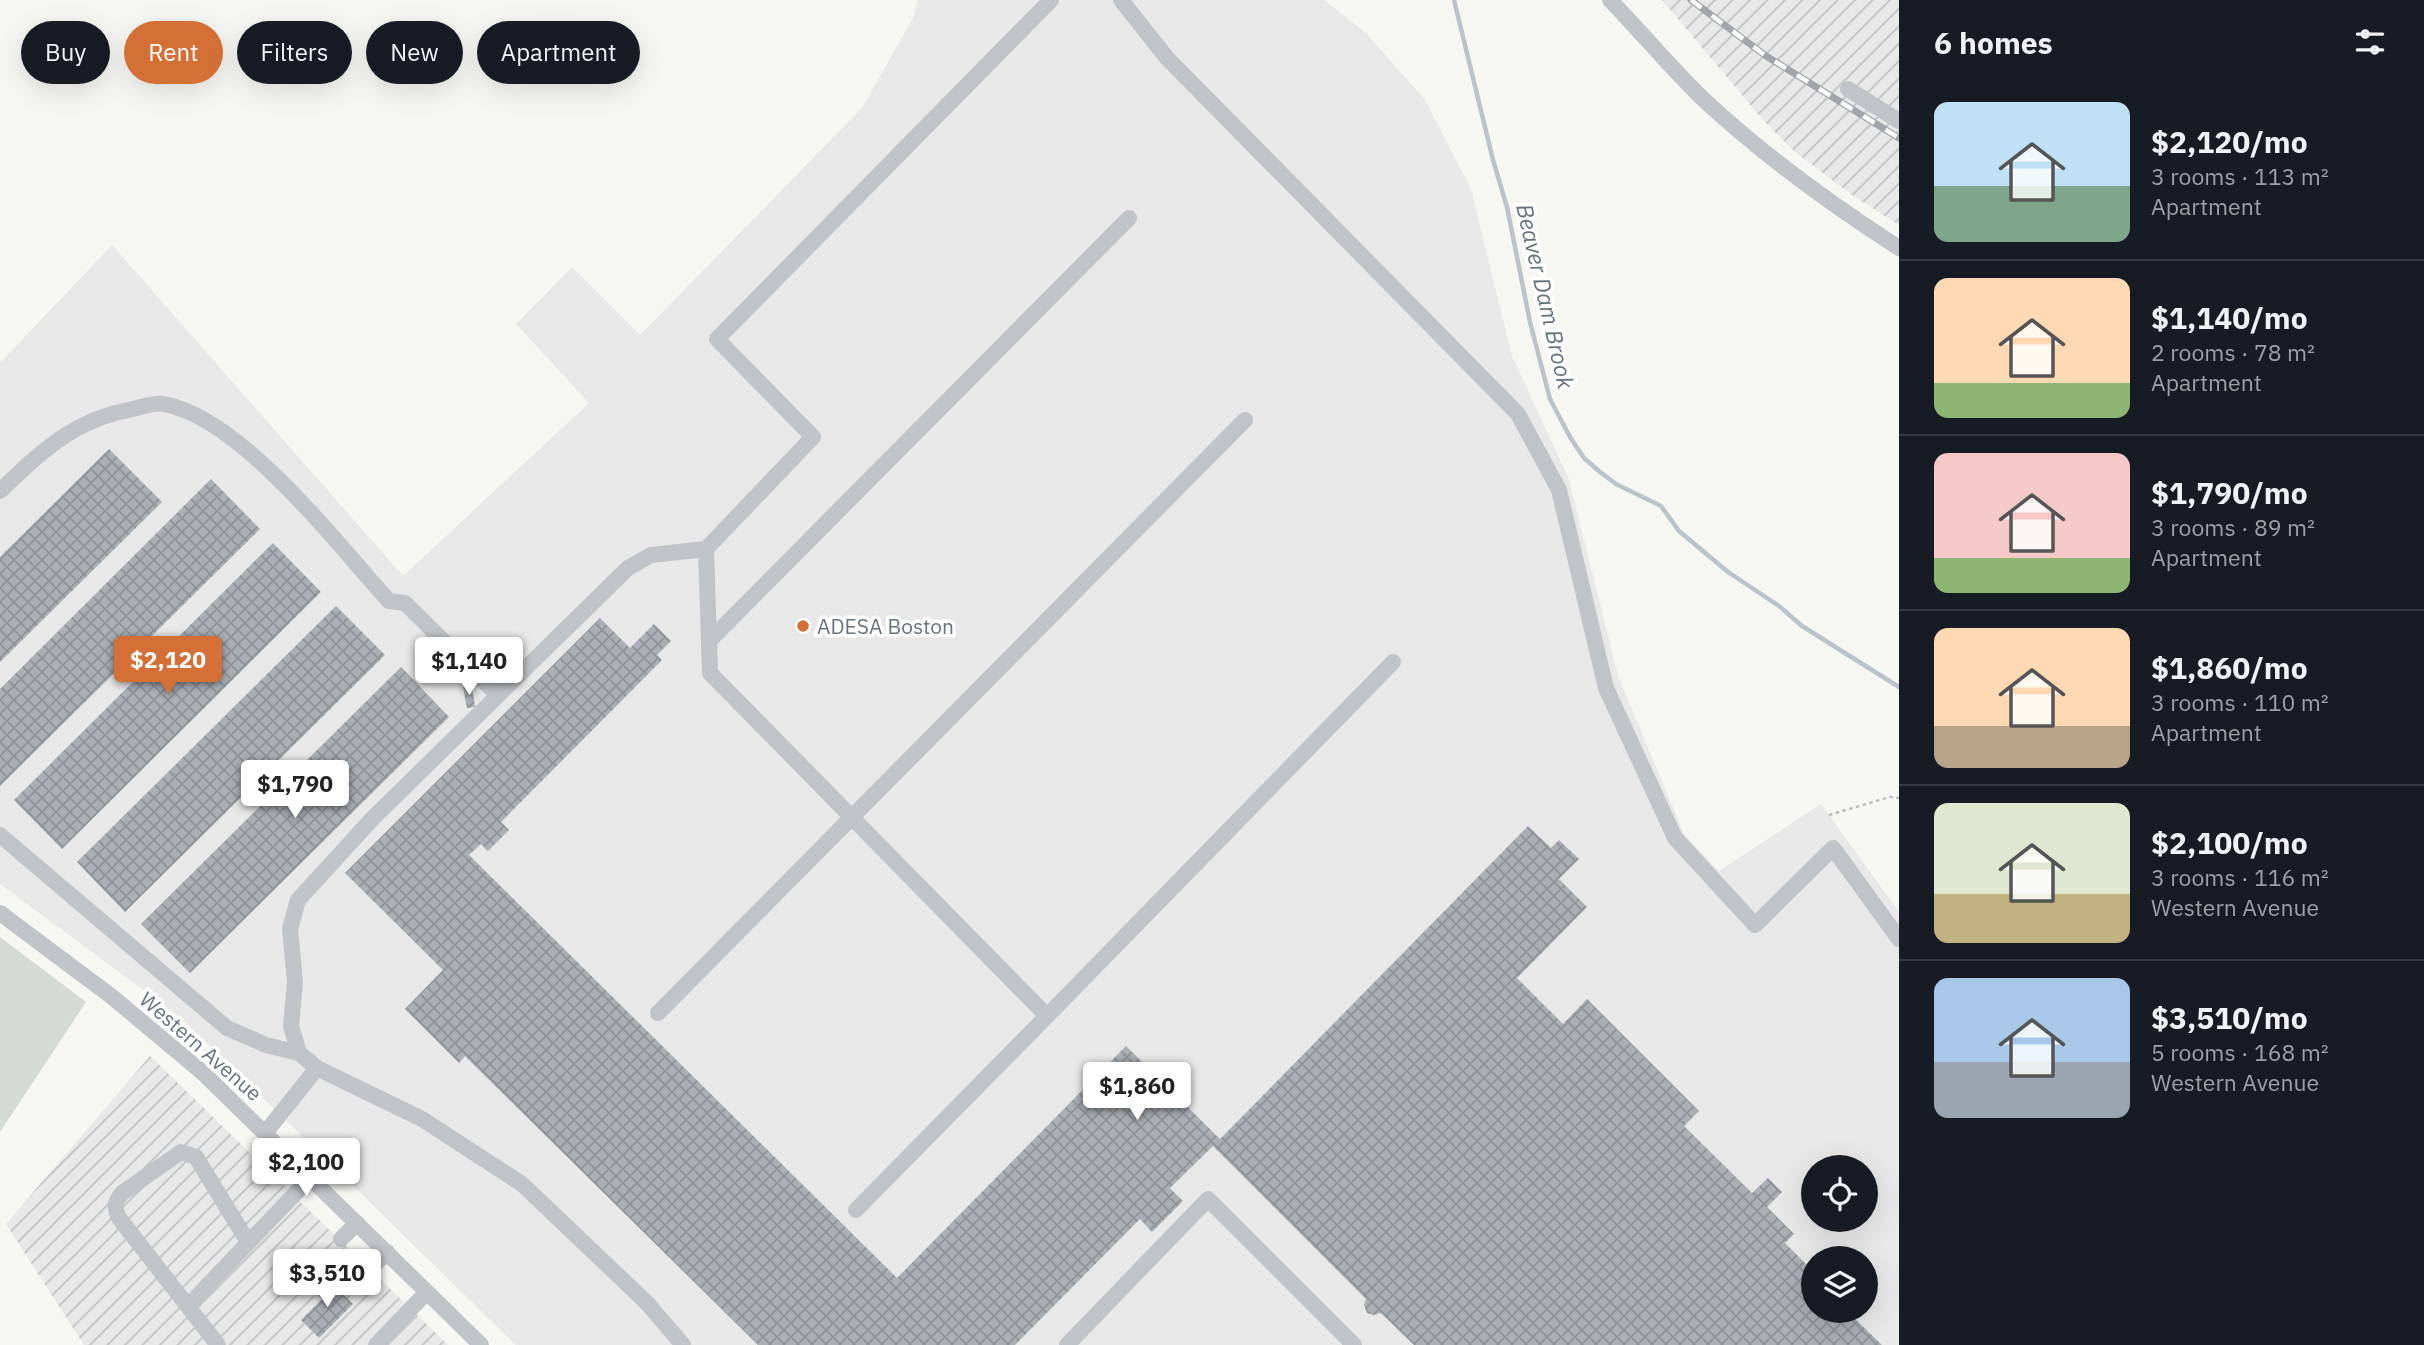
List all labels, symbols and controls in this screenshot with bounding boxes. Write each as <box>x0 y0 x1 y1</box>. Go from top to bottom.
chip: Buy <box>21 21 110 84</box>
chip: Rent <box>124 21 223 84</box>
chip: Filters <box>237 21 352 84</box>
chip: New <box>366 21 463 84</box>
chip: Apartment <box>477 21 640 84</box>
text: 6 homes <box>1934 23 2053 62</box>
icon: filters <box>2351 23 2389 61</box>
text: $2,120/mo <box>2151 122 2308 161</box>
icon: home <box>1990 130 2074 214</box>
text: 3 rooms · 113 m² <box>2151 161 2329 191</box>
text: Apartment <box>2151 191 2262 221</box>
water label: Beaver Dam Brook <box>1510 201 1582 392</box>
text: $1,140/mo <box>2151 298 2308 337</box>
icon: home <box>1990 306 2074 390</box>
text: 2 rooms · 78 m² <box>2151 337 2315 367</box>
text: Apartment <box>2151 367 2262 397</box>
text: $1,790/mo <box>2151 473 2308 512</box>
icon: home <box>1990 481 2074 565</box>
text: 3 rooms · 89 m² <box>2151 512 2315 542</box>
text: Apartment <box>2151 542 2262 572</box>
place label: ADESA Boston <box>817 612 954 640</box>
marker: ADESA Boston <box>795 618 811 634</box>
pin: $2,120 <box>111 636 225 696</box>
pin: $1,140 <box>412 638 526 697</box>
text: $2,120 <box>130 644 206 674</box>
text: $1,140 <box>431 645 507 675</box>
text: $1,860/mo <box>2151 648 2308 687</box>
icon: home <box>1990 656 2074 740</box>
text: 3 rooms · 110 m² <box>2151 687 2329 717</box>
text: Apartment <box>2151 717 2262 747</box>
pin: $1,790 <box>238 760 352 820</box>
text: $1,790 <box>257 768 333 798</box>
text: $2,100/mo <box>2151 823 2308 862</box>
icon: home <box>1990 831 2074 915</box>
text: 3 rooms · 116 m² <box>2151 862 2329 892</box>
text: Western Avenue <box>2151 892 2319 922</box>
street label: Western Avenue <box>134 985 268 1107</box>
text: $3,510/mo <box>2151 998 2308 1037</box>
icon: home <box>1990 1006 2074 1090</box>
text: 5 rooms · 168 m² <box>2151 1037 2329 1067</box>
pin: $1,860 <box>1080 1062 1194 1122</box>
text: Western Avenue <box>2151 1067 2319 1097</box>
text: $1,860 <box>1099 1070 1175 1100</box>
pin: $2,100 <box>249 1138 363 1198</box>
text: $2,100 <box>268 1146 344 1176</box>
map controls <box>1801 1155 1878 1323</box>
button: locate <box>1801 1155 1878 1232</box>
button: layers <box>1801 1246 1878 1323</box>
pin: $3,510 <box>270 1250 384 1309</box>
text: $3,510 <box>289 1257 365 1287</box>

